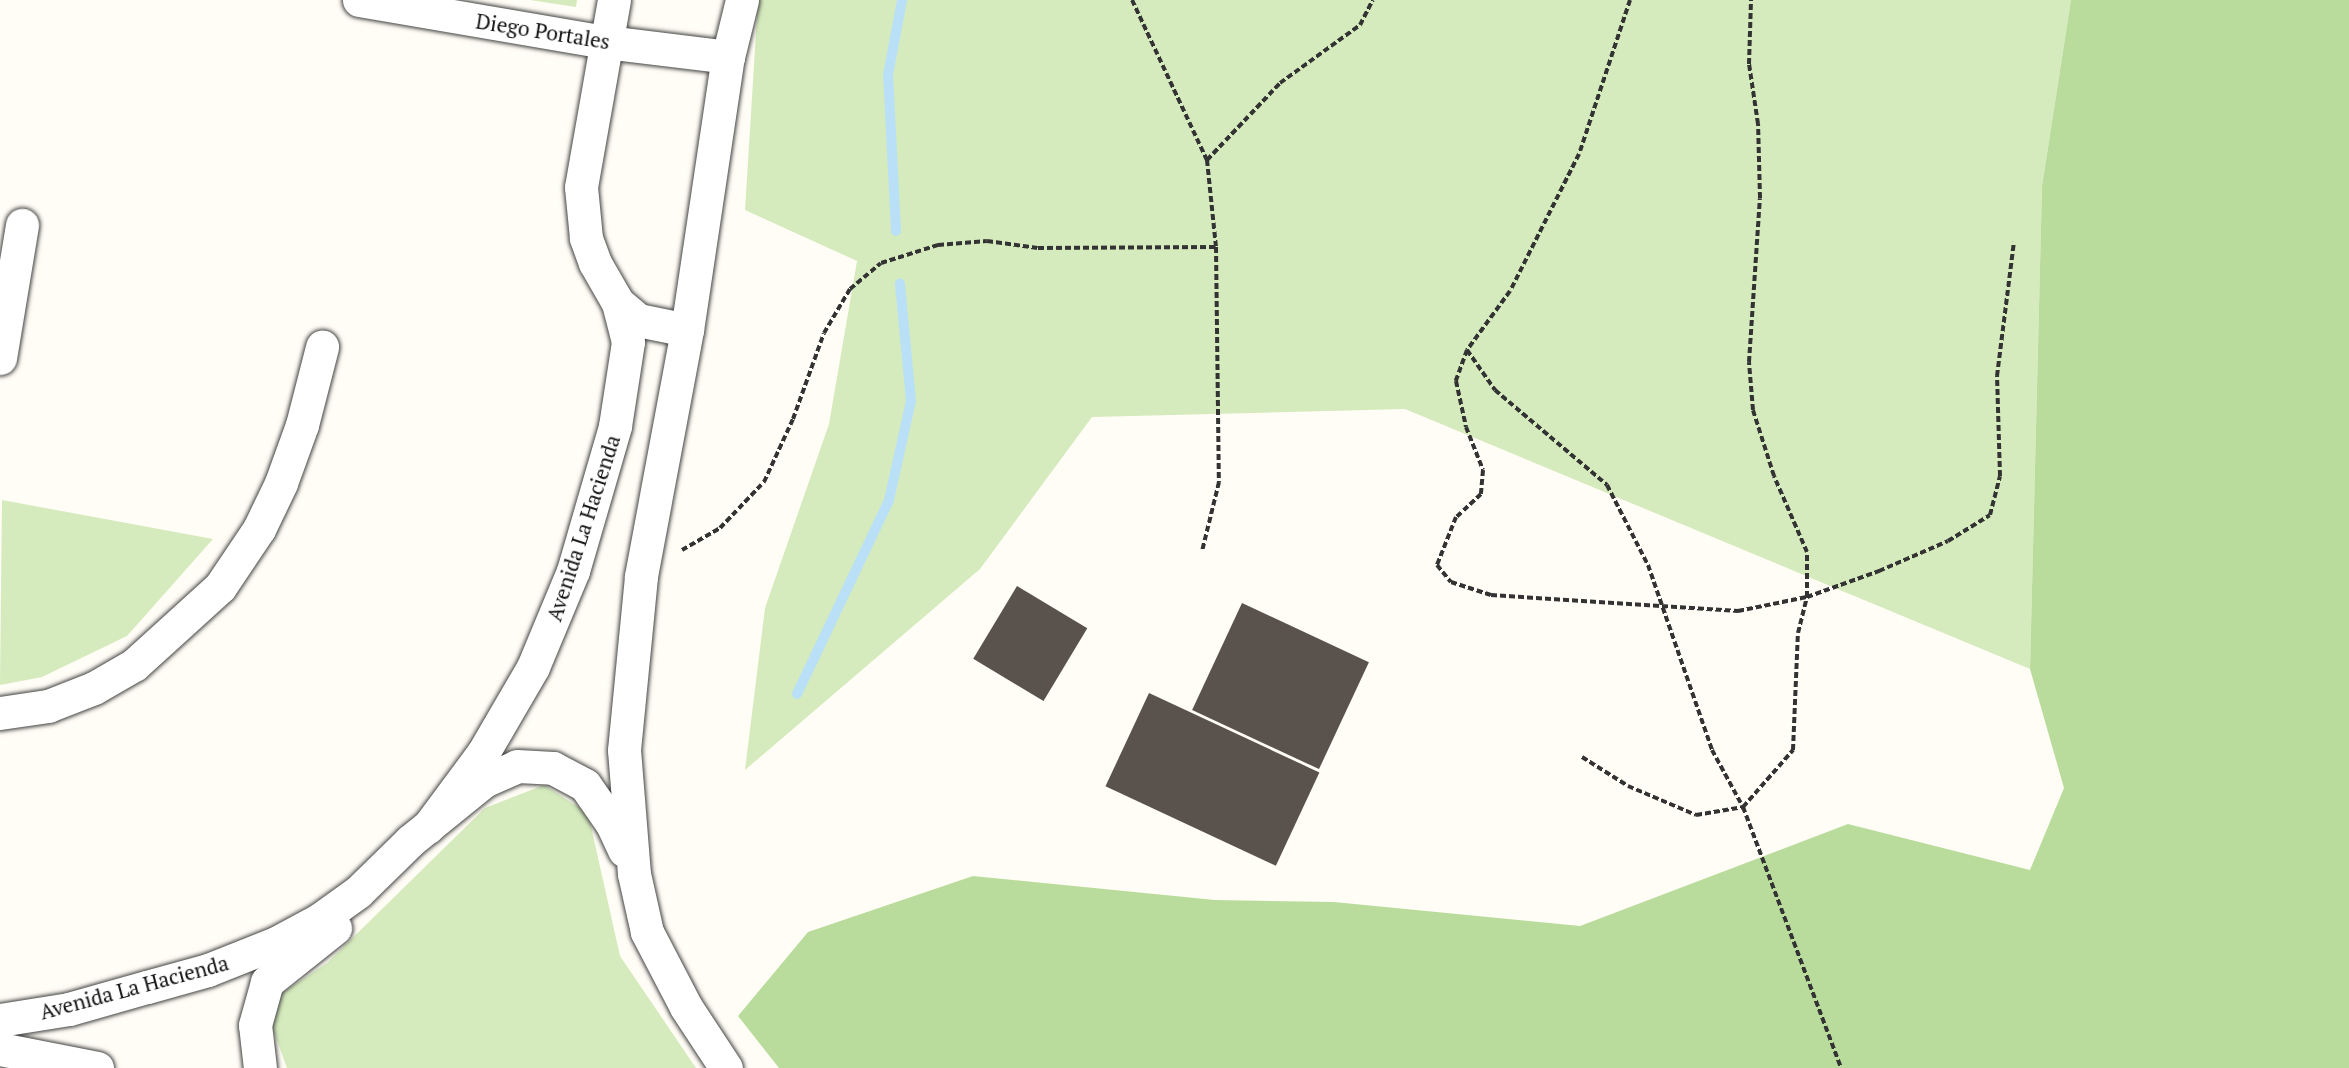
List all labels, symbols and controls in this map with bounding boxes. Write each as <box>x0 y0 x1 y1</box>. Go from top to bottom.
street label: Diego Portales <box>474 8 612 54</box>
street label: Avenida La Hacienda <box>541 432 625 624</box>
street label: Avenida La Hacienda <box>37 950 231 1024</box>

